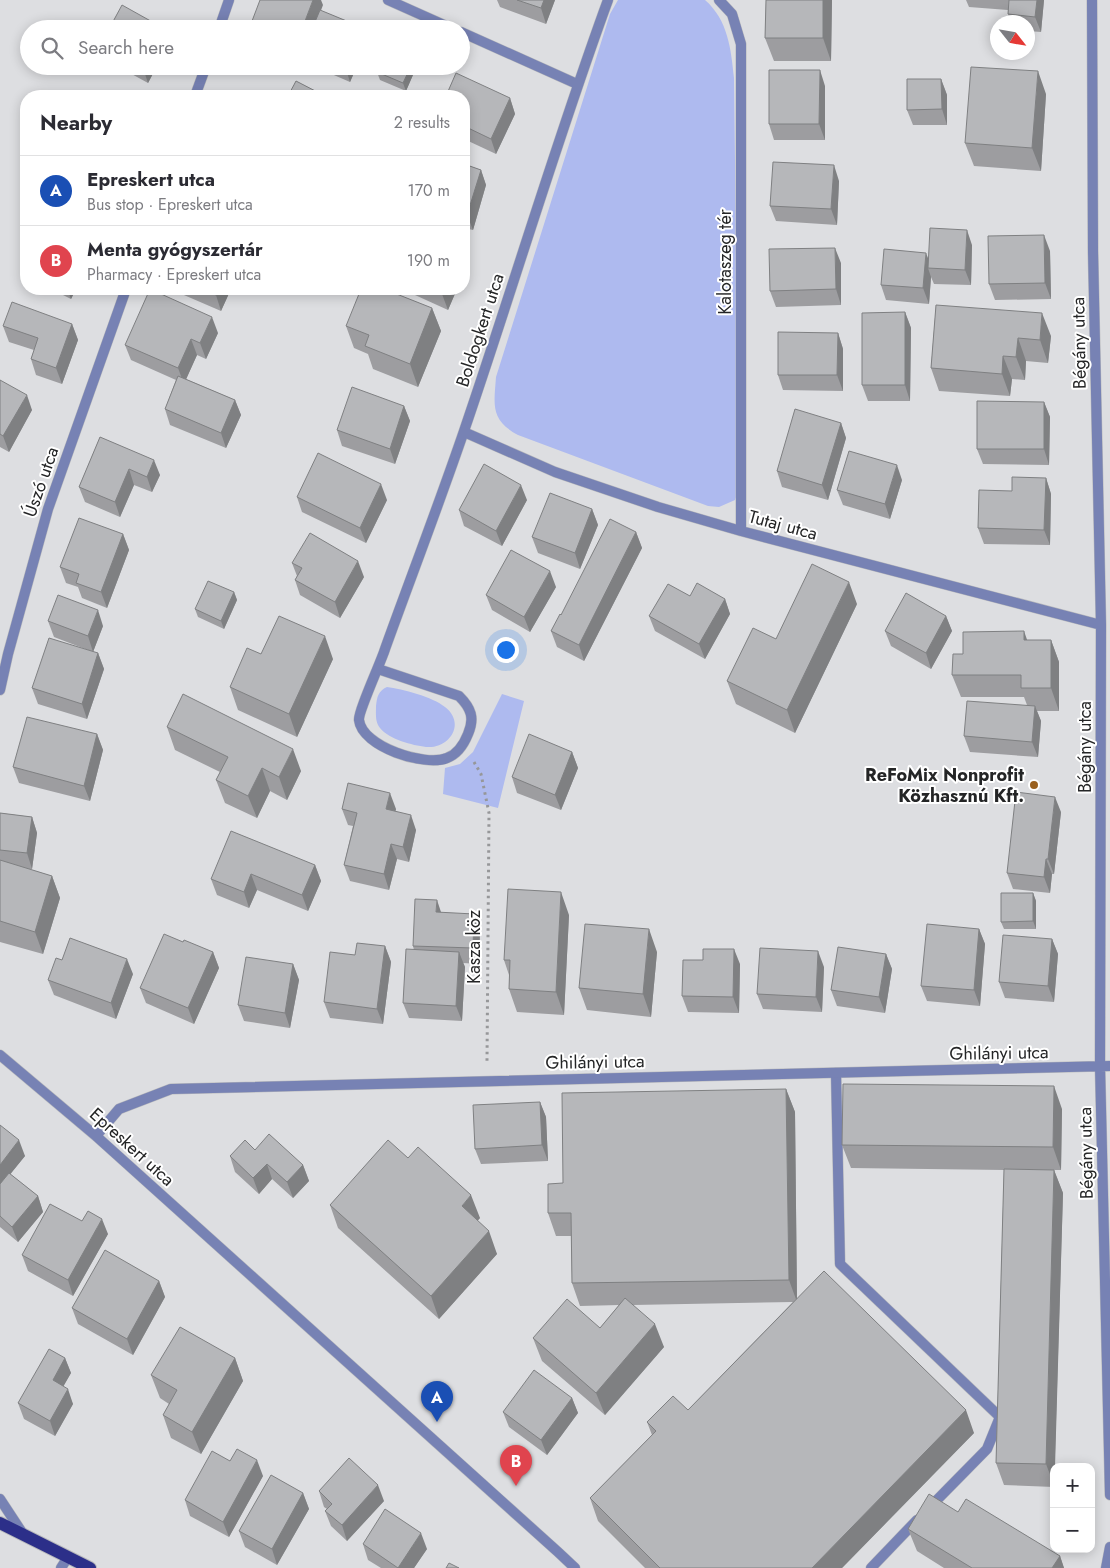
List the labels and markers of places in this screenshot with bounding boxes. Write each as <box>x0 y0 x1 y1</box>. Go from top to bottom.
place label: ReFoMix Nonprofit Közhasznú Kft. <box>865 762 1024 809</box>
marker: ReFoMix Nonprofit Közhasznú Kft. <box>1028 779 1040 791</box>
pin: A <box>421 1381 453 1422</box>
pin: B <box>500 1445 532 1486</box>

